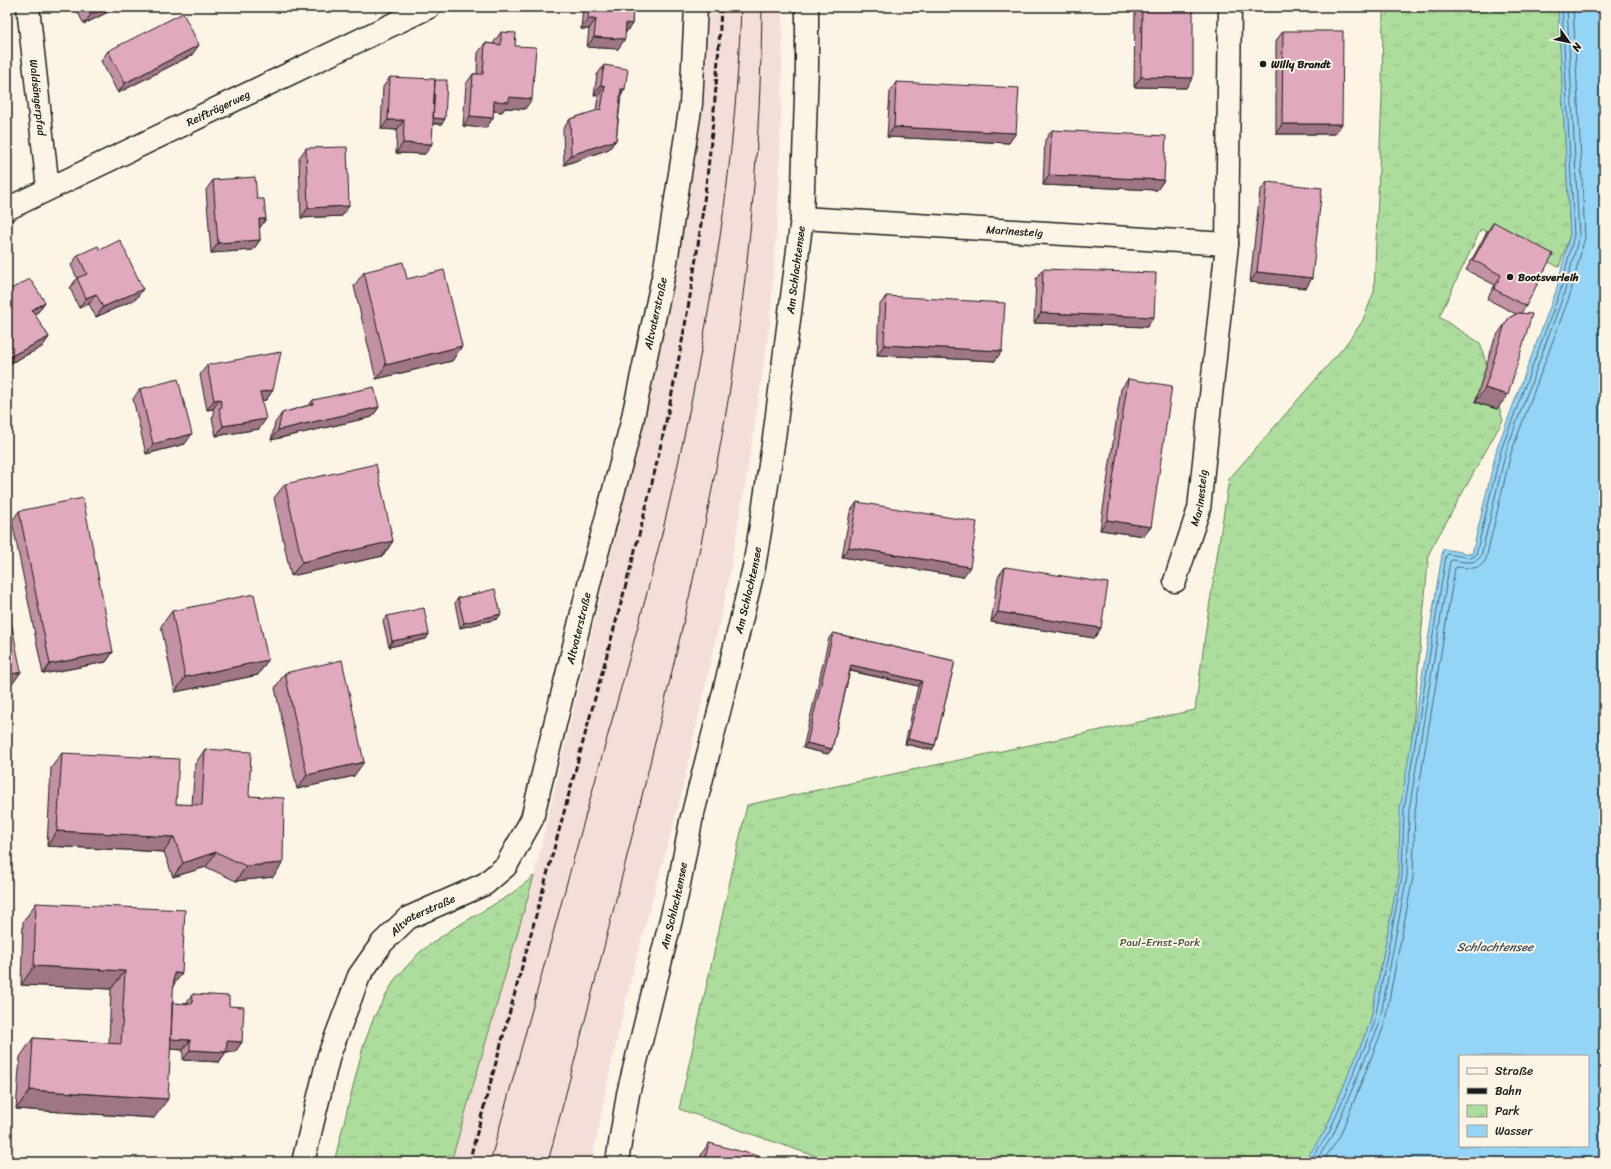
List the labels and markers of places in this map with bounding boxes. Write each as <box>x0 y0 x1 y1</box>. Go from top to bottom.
place label: Willy Brandt <box>1271 55 1331 74</box>
marker: Willy Brandt <box>1258 59 1268 69</box>
place label: Bootsverleih <box>1518 268 1579 287</box>
marker: Bootsverleih <box>1505 272 1515 282</box>

